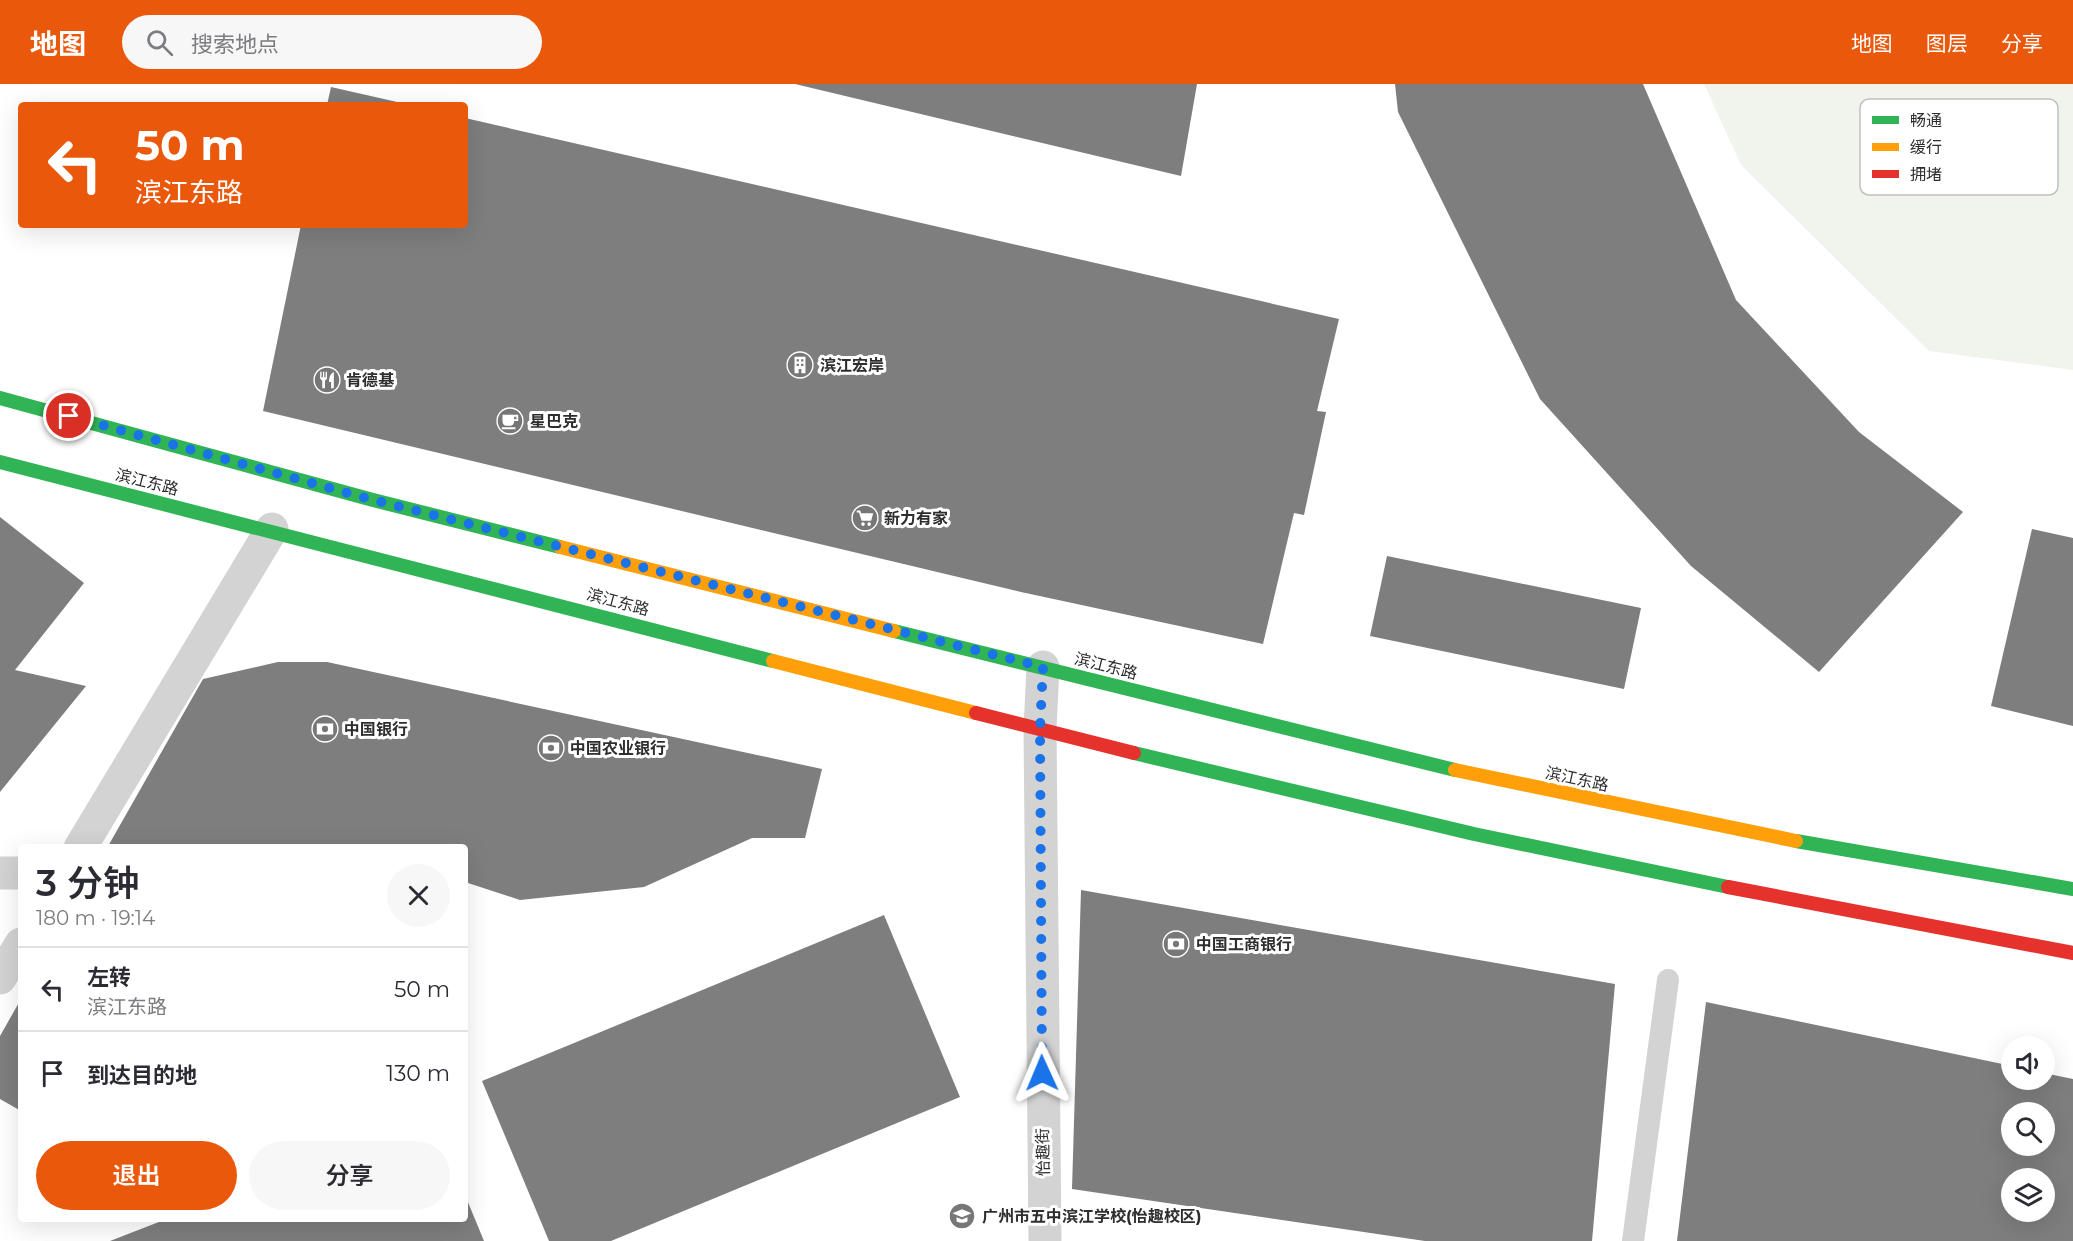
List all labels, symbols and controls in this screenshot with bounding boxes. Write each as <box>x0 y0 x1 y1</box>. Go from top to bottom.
search box <box>122 15 542 69</box>
icon: search <box>143 26 176 59</box>
text: 地图 <box>30 27 86 61</box>
text: 搜索地点 <box>191 31 279 58</box>
text: 地图 <box>1851 31 1893 56</box>
text: 图层 <box>1926 31 1968 56</box>
text: 分享 <box>2001 31 2043 56</box>
legend <box>1860 99 2058 195</box>
text: 畅通 <box>1910 111 1942 130</box>
text: 50 m <box>135 119 244 171</box>
icon: left <box>36 126 114 204</box>
text: 缓行 <box>1910 138 1942 157</box>
text: 拥堵 <box>1910 165 1942 184</box>
text: 滨江东路 <box>135 176 243 209</box>
building icon: 滨江宏岸 <box>785 350 815 380</box>
place label: 滨江宏岸 <box>820 356 884 375</box>
restaurant icon: 肯德基 <box>312 365 342 395</box>
place label: 肯德基 <box>346 371 395 390</box>
pin <box>43 390 94 441</box>
icon: arrive <box>52 399 85 432</box>
cafe icon: 星巴克 <box>495 406 525 436</box>
place label: 星巴克 <box>530 412 578 431</box>
street label: 滨江东路 <box>114 465 180 499</box>
supermarket icon: 新力有家 <box>850 503 880 533</box>
place label: 新力有家 <box>884 509 948 528</box>
street label: 滨江东路 <box>585 585 651 619</box>
street label: 滨江东路 <box>1073 649 1139 683</box>
bank icon: 中国银行 <box>310 714 340 744</box>
place label: 中国银行 <box>344 720 408 739</box>
bank icon: 中国农业银行 <box>536 733 566 763</box>
place label: 中国农业银行 <box>570 739 666 758</box>
street label: 滨江东路 <box>1544 763 1610 795</box>
text: 3 分钟 <box>36 861 139 905</box>
button: close <box>387 864 450 927</box>
text: 180 m · 19:14 <box>36 906 155 930</box>
bank icon: 中国工商银行 <box>1161 929 1191 959</box>
place label: 中国工商银行 <box>1196 935 1292 954</box>
text: 左转 <box>87 964 131 991</box>
icon: left <box>36 973 69 1006</box>
text: 50 m <box>394 976 450 1003</box>
text: 滨江东路 <box>87 995 167 1019</box>
map controls <box>2001 1036 2055 1222</box>
button: sound <box>2001 1036 2055 1090</box>
position arrow <box>1010 1041 1074 1105</box>
icon: arrive <box>36 1057 69 1090</box>
text: 130 m <box>386 1060 450 1087</box>
text: 到达目的地 <box>87 1062 197 1089</box>
button: search <box>2001 1102 2055 1156</box>
street label: 怡趣街 <box>1033 1128 1053 1176</box>
button: 退出 <box>36 1141 237 1210</box>
button: 分享 <box>249 1141 450 1210</box>
button: layers <box>2001 1168 2055 1222</box>
school or university icon: 广州市五中滨江学校(怡趣校区) <box>947 1201 977 1231</box>
place label: 广州市五中滨江学校(怡趣校区) <box>982 1207 1201 1226</box>

